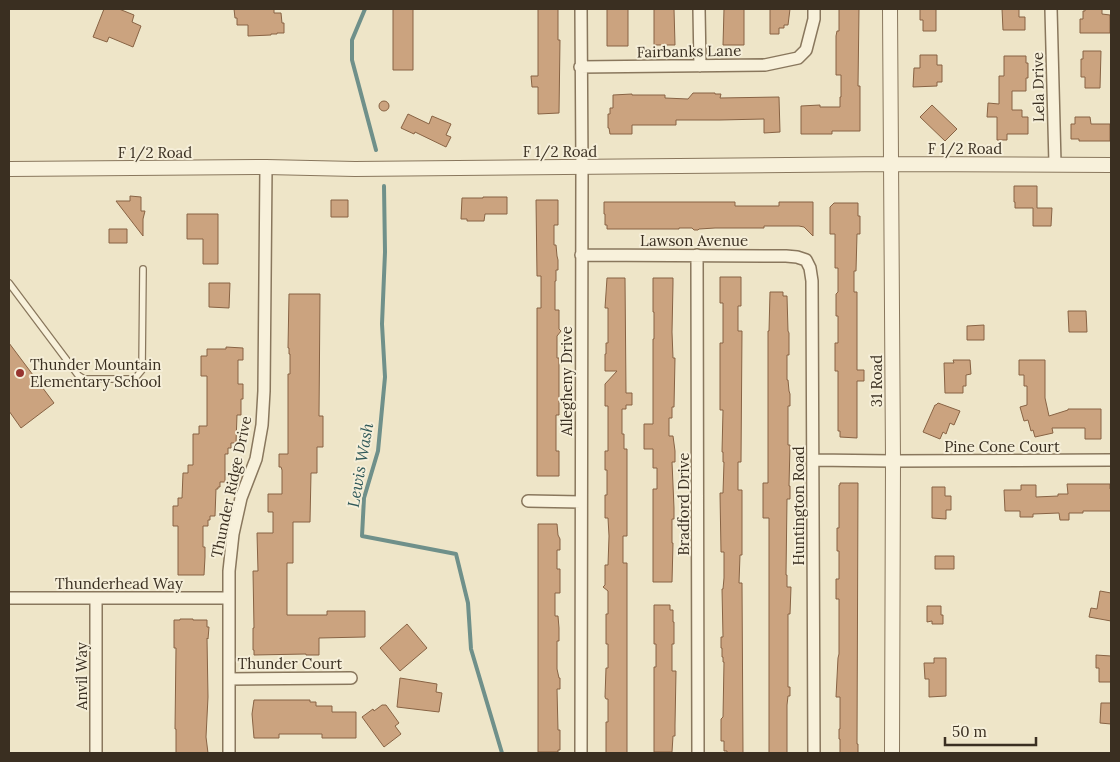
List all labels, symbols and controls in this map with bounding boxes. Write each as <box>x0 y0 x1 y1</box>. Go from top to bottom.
street label: Fairbanks Lane <box>637 41 741 61</box>
street label: Lela Drive <box>1028 52 1048 122</box>
street label: F 1/2 Road <box>928 139 1002 159</box>
street label: F 1/2 Road <box>523 142 597 162</box>
street label: F 1/2 Road <box>118 143 192 163</box>
street label: Lawson Avenue <box>640 231 748 250</box>
street label: Allegheny Drive <box>557 326 576 437</box>
place label: Thunder Mountain Elementary School <box>30 355 161 391</box>
street label: 31 Road <box>867 355 886 407</box>
marker: Thunder Mountain Elementary School <box>14 367 26 379</box>
street label: Thunder Ridge Drive <box>207 414 255 560</box>
water label: Lewis Wash <box>343 421 377 509</box>
street label: Pine Cone Court <box>944 437 1060 456</box>
street label: Huntington Road <box>789 446 808 566</box>
street label: Bradford Drive <box>674 453 693 555</box>
street label: Thunderhead Way <box>55 574 183 593</box>
street label: Anvil Way <box>72 642 91 711</box>
street label: Thunder Court <box>238 654 343 673</box>
scale bar <box>945 714 1036 746</box>
text: 50 m <box>952 722 987 741</box>

